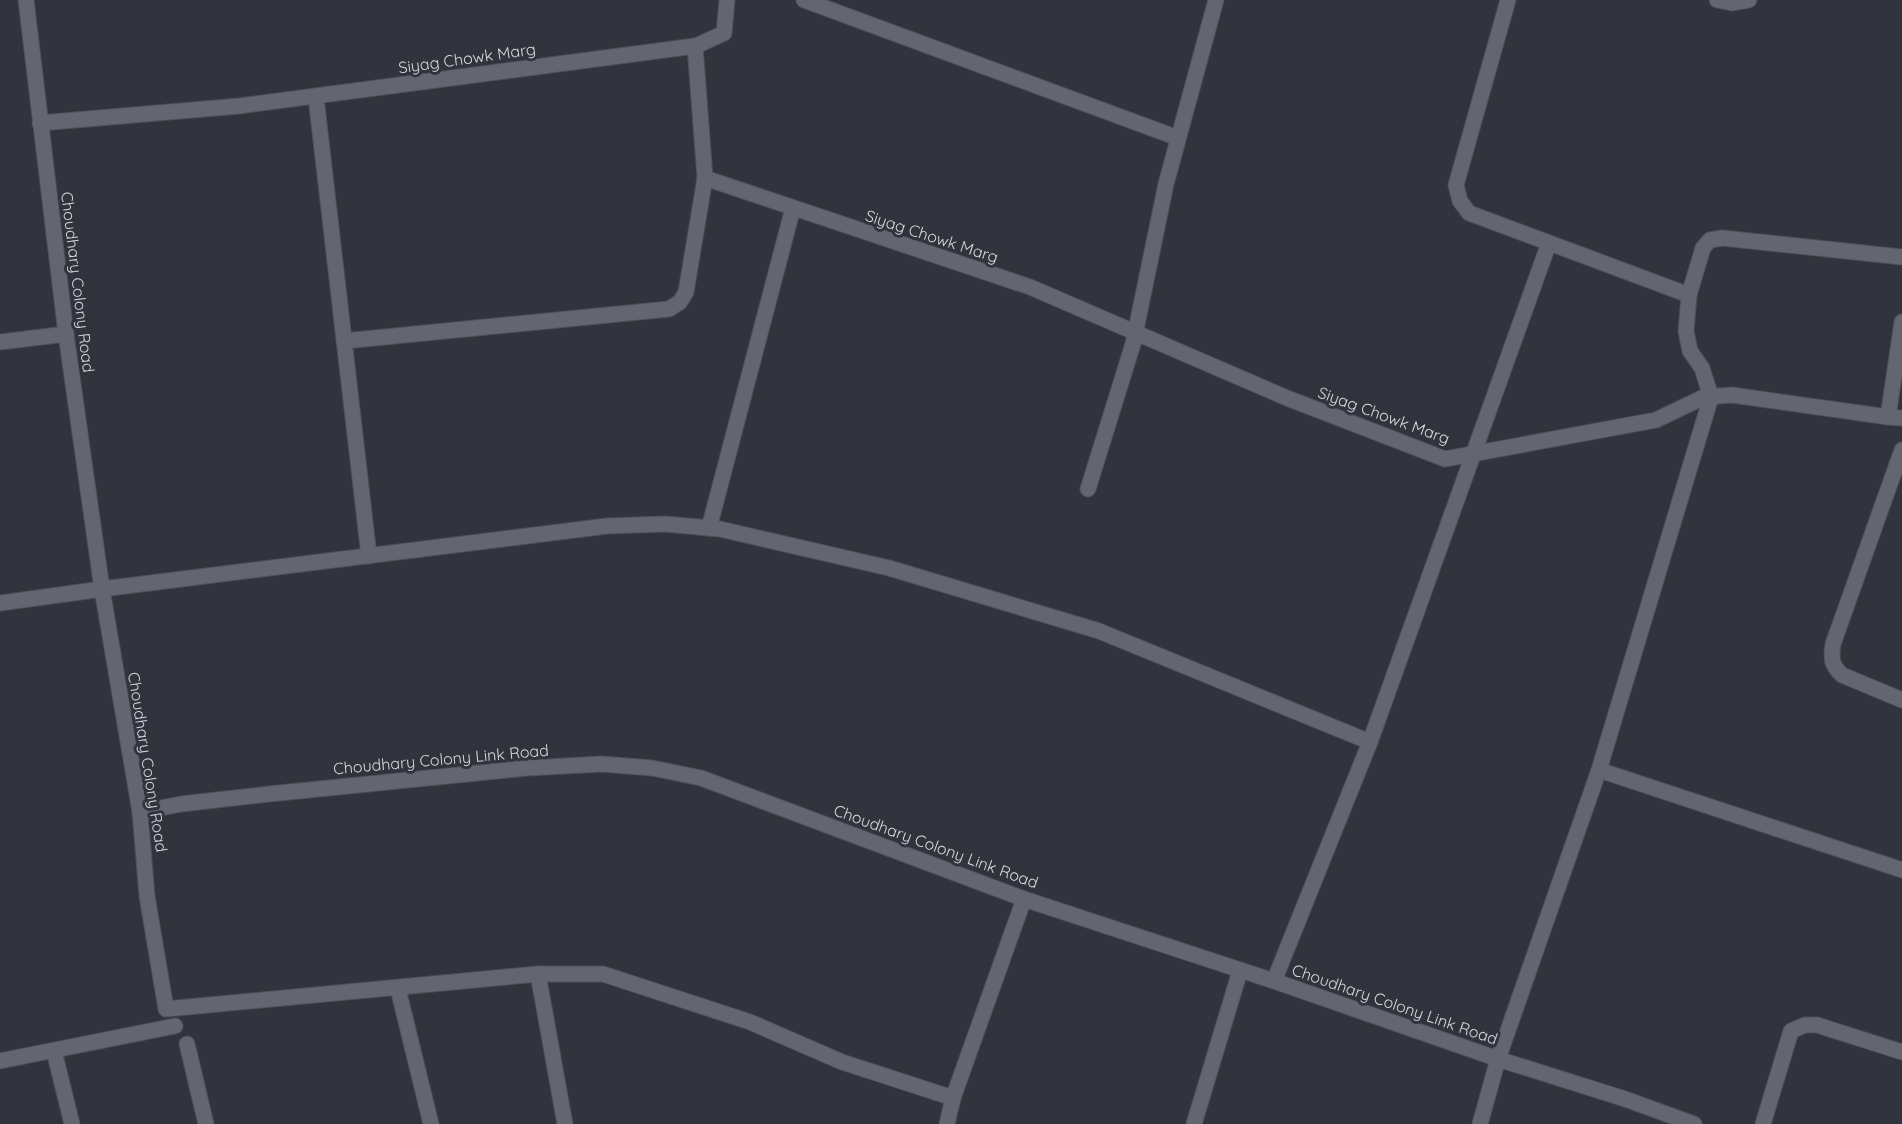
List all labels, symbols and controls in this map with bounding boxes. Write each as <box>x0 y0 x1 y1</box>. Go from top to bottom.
street label: Siyag Chowk Marg <box>397 38 537 78</box>
street label: Choudhary Colony Road <box>57 190 99 374</box>
street label: Siyag Chowk Marg <box>863 205 1001 267</box>
street label: Siyag Chowk Marg <box>1315 382 1453 448</box>
street label: Choudhary Colony Road <box>124 671 172 853</box>
street label: Choudhary Colony Link Road <box>332 740 550 778</box>
street label: Choudhary Colony Link Road <box>831 800 1041 892</box>
street label: Choudhary Colony Link Road <box>1290 959 1500 1049</box>

